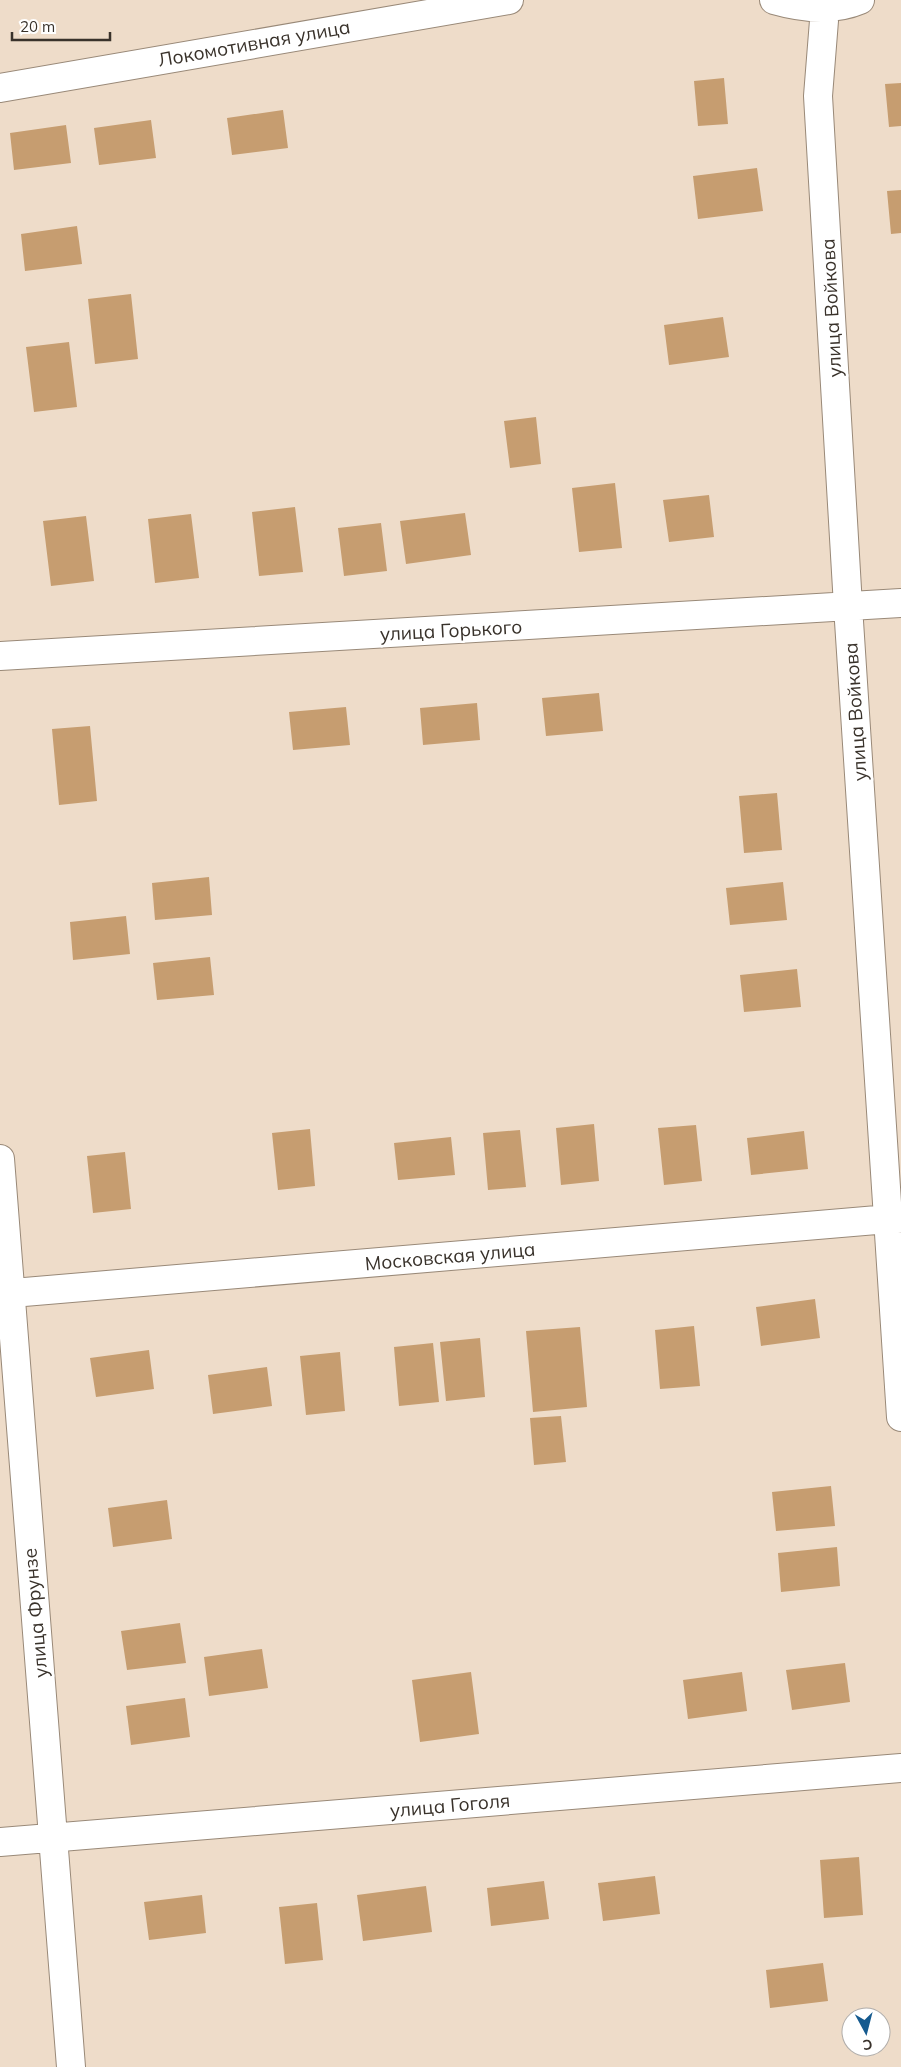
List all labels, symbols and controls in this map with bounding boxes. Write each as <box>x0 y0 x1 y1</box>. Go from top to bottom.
scale bar <box>12 10 110 42</box>
street label: Локомотивная улица <box>156 14 352 72</box>
text: 20 m <box>20 17 55 36</box>
street label: улица Войкова <box>815 238 847 378</box>
street label: улица Горького <box>379 614 523 646</box>
street label: улица Войкова <box>838 642 872 782</box>
street label: Московская улица <box>364 1237 536 1275</box>
street label: улица Фрунзе <box>17 1547 53 1679</box>
street label: улица Гоголя <box>389 1788 511 1822</box>
north arrow <box>841 2007 891 2057</box>
text: С <box>862 2035 873 2054</box>

